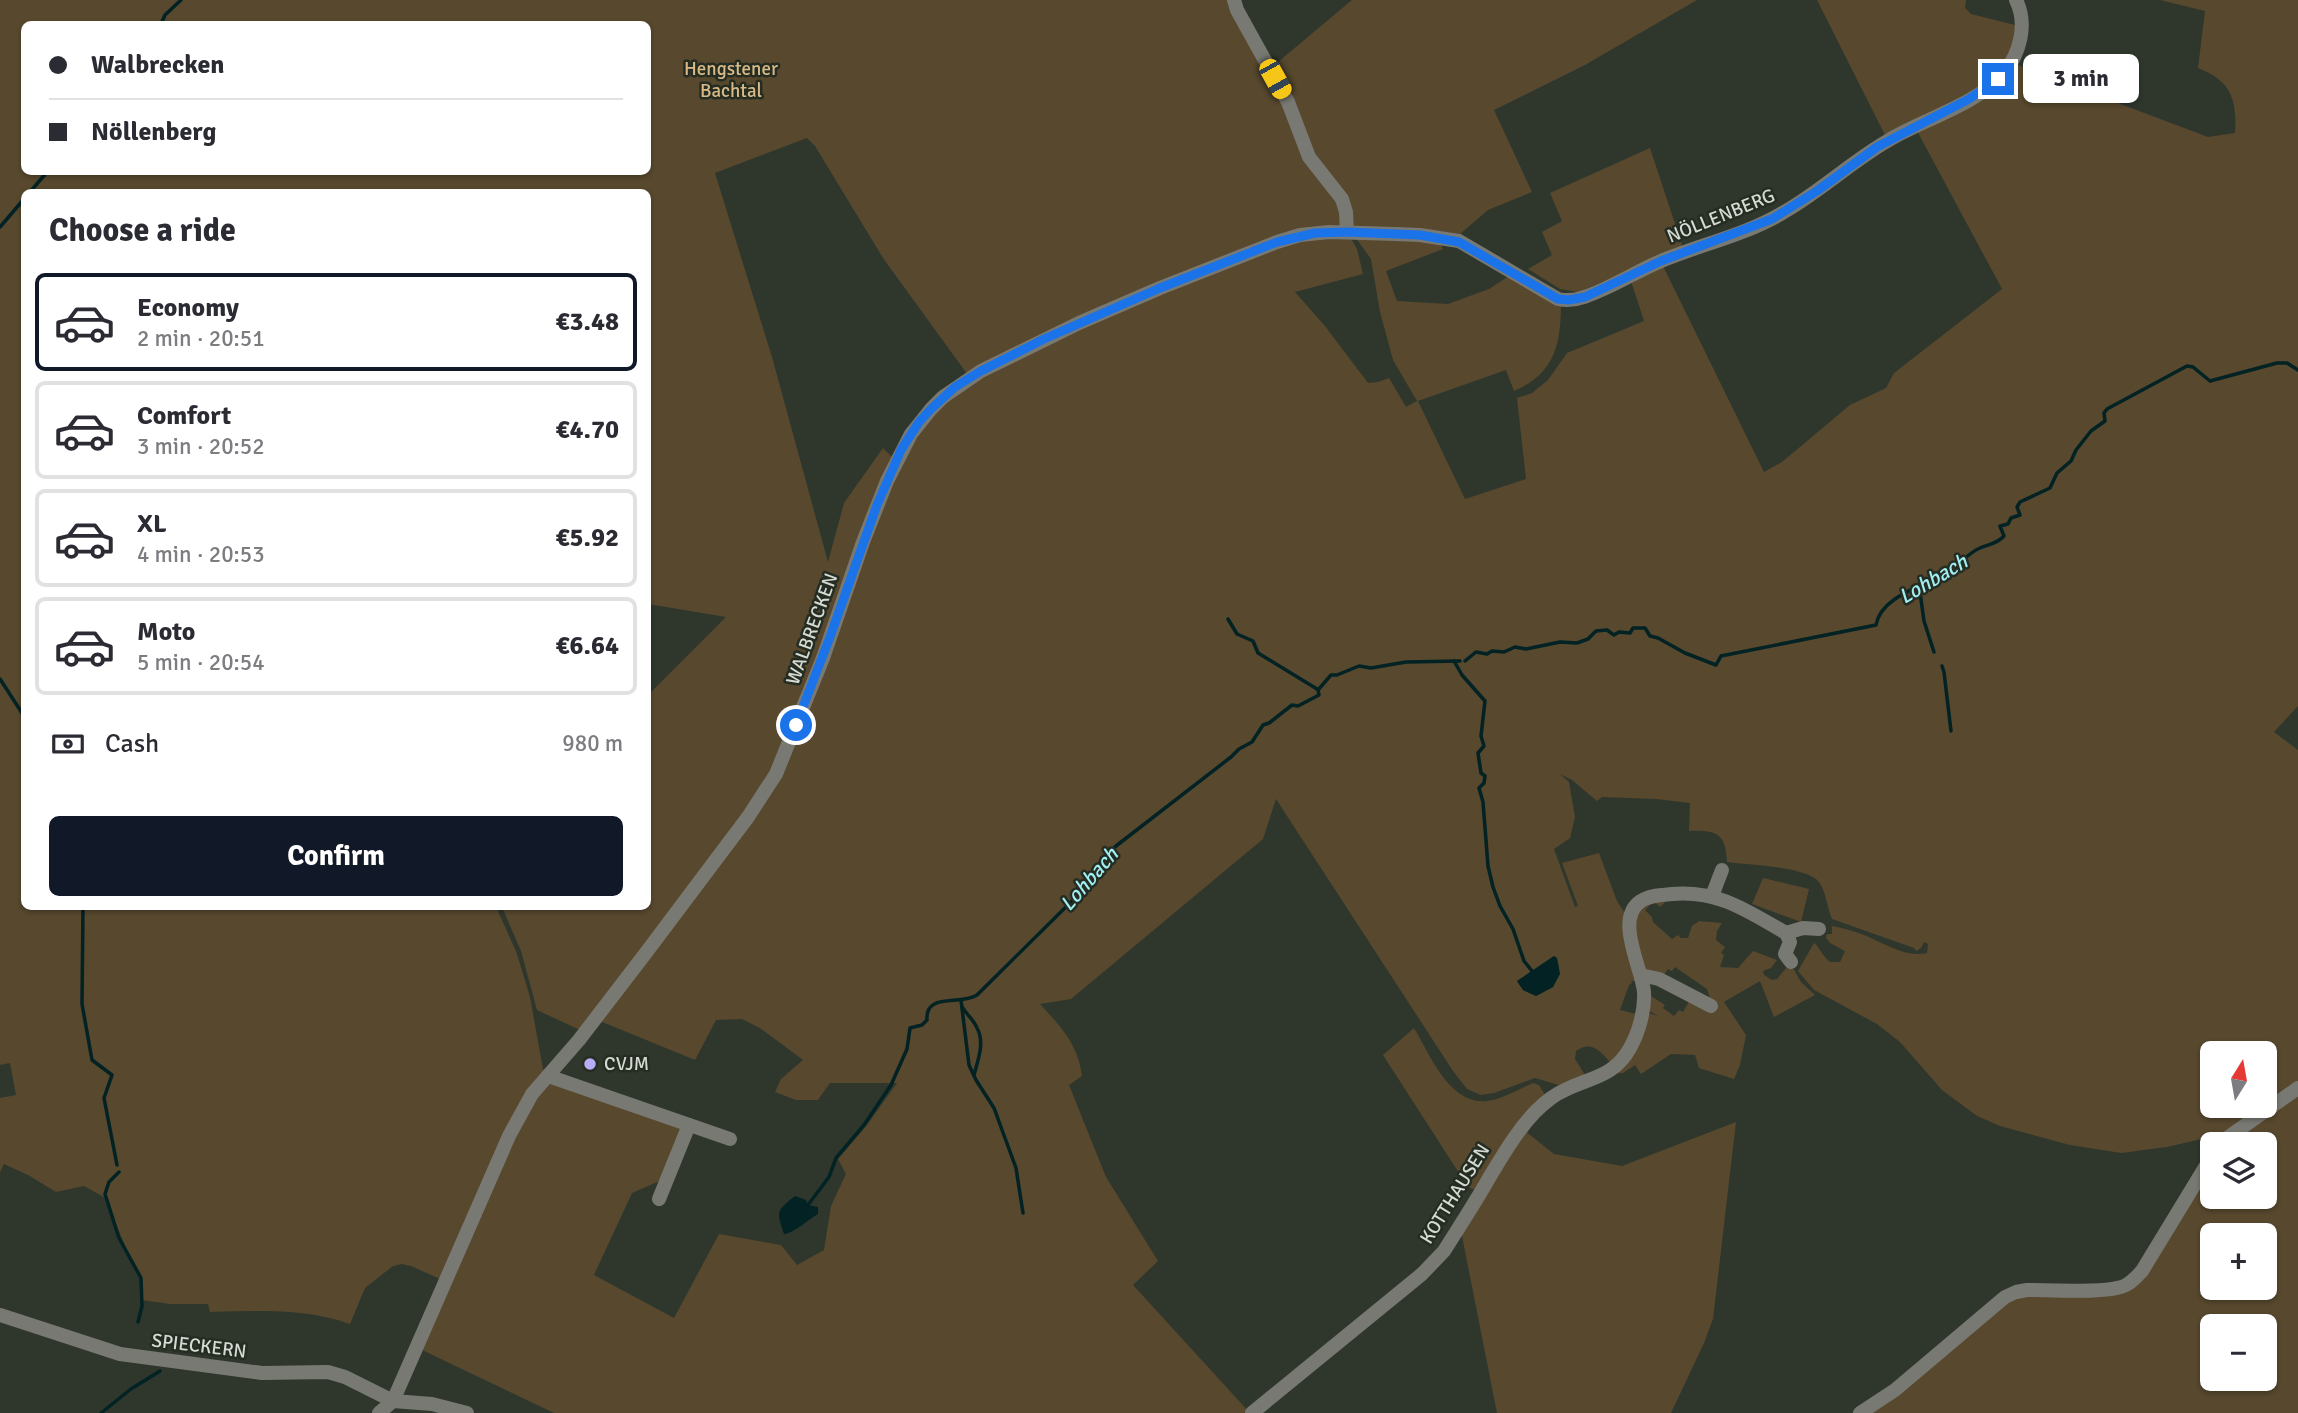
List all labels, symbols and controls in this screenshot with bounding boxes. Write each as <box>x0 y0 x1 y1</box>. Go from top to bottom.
text: Walbrecken <box>91 49 225 81</box>
callout: 3 min <box>2022 55 2138 104</box>
car <box>1256 56 1295 102</box>
park label: Hengstener Bachtal <box>684 57 778 103</box>
route end <box>1982 63 2014 95</box>
text: 3 min <box>2053 64 2109 93</box>
text: Nöllenberg <box>91 116 216 148</box>
street label: NÖLLENBERG <box>1664 183 1778 249</box>
text: Choose a ride <box>49 211 236 250</box>
icon: car <box>53 291 116 354</box>
text: Economy <box>137 292 239 324</box>
text: €3.48 <box>555 306 619 338</box>
text: 2 min · 20:51 <box>137 324 265 353</box>
icon: car <box>53 399 116 462</box>
text: Comfort <box>137 400 231 432</box>
text: €4.70 <box>555 414 619 446</box>
text: 3 min · 20:52 <box>137 432 265 461</box>
icon: car <box>53 507 116 570</box>
text: XL <box>137 508 167 540</box>
text: €5.92 <box>555 522 619 554</box>
text: 4 min · 20:53 <box>137 540 265 569</box>
water label: Lohbach <box>1894 548 1973 610</box>
street label: WALBRECKEN <box>781 570 843 688</box>
icon: car <box>53 615 116 678</box>
text: Moto <box>137 616 195 648</box>
text: €6.64 <box>555 630 619 662</box>
text: 5 min · 20:54 <box>137 648 265 677</box>
route start <box>780 709 812 741</box>
icon: cash <box>49 725 87 763</box>
text: Cash <box>105 728 159 760</box>
text: 980 m <box>562 729 623 758</box>
button: Confirm <box>49 816 623 896</box>
water label: Lohbach <box>1054 841 1124 916</box>
north arrow <box>2200 1041 2277 1118</box>
map controls <box>2200 1041 2277 1391</box>
place label: CVJM <box>604 1052 649 1076</box>
marker: CVJM <box>582 1056 598 1072</box>
button: layers <box>2200 1132 2277 1209</box>
street label: KOTTHAUSEN <box>1415 1140 1495 1248</box>
button: + <box>2200 1223 2277 1300</box>
button: − <box>2200 1314 2277 1391</box>
street label: SPIECKERN <box>150 1328 248 1364</box>

